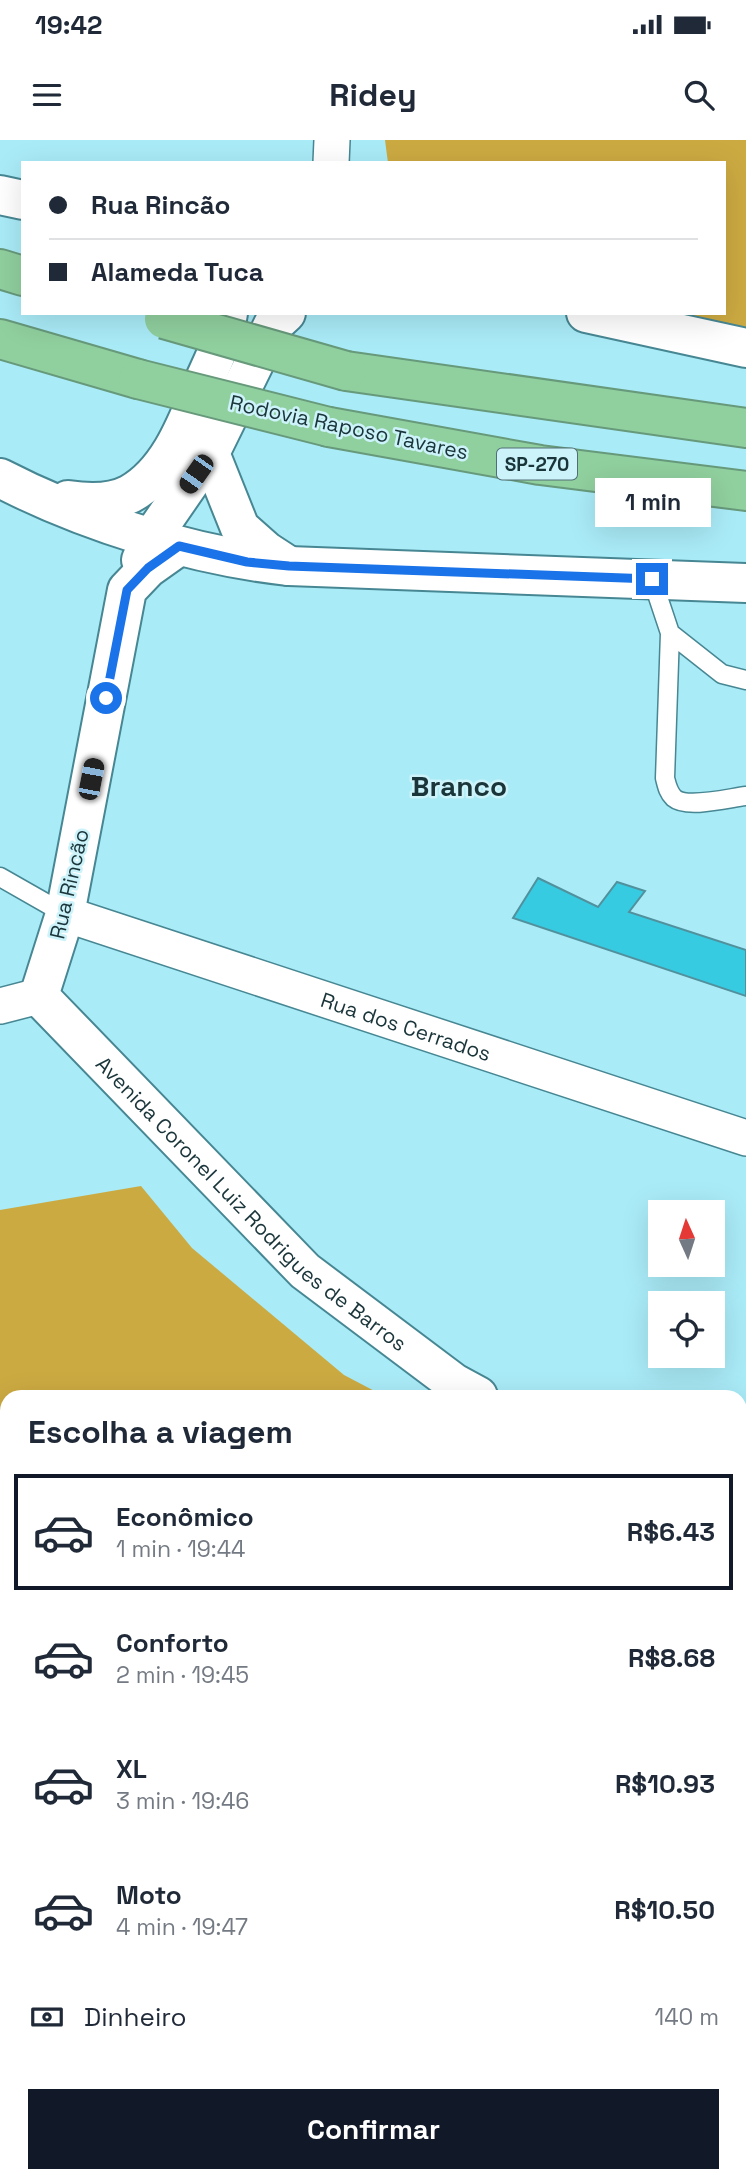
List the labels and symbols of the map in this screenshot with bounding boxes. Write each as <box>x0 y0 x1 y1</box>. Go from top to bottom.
street label: Rodovia Raposo Tavares <box>227 389 471 465</box>
road number: SP-270 <box>497 448 577 480</box>
car <box>176 451 217 497</box>
callout: 1 min <box>594 478 710 526</box>
route end <box>636 563 668 595</box>
route start <box>90 682 122 714</box>
car <box>77 756 106 802</box>
district label: Branco <box>411 768 507 804</box>
street label: Rua Rincão <box>43 826 95 942</box>
street label: Rua dos Cerrados <box>318 986 495 1067</box>
street label: Avenida Coronel Luiz Rodrigues de Barros <box>91 1050 413 1357</box>
north arrow <box>648 1200 724 1278</box>

